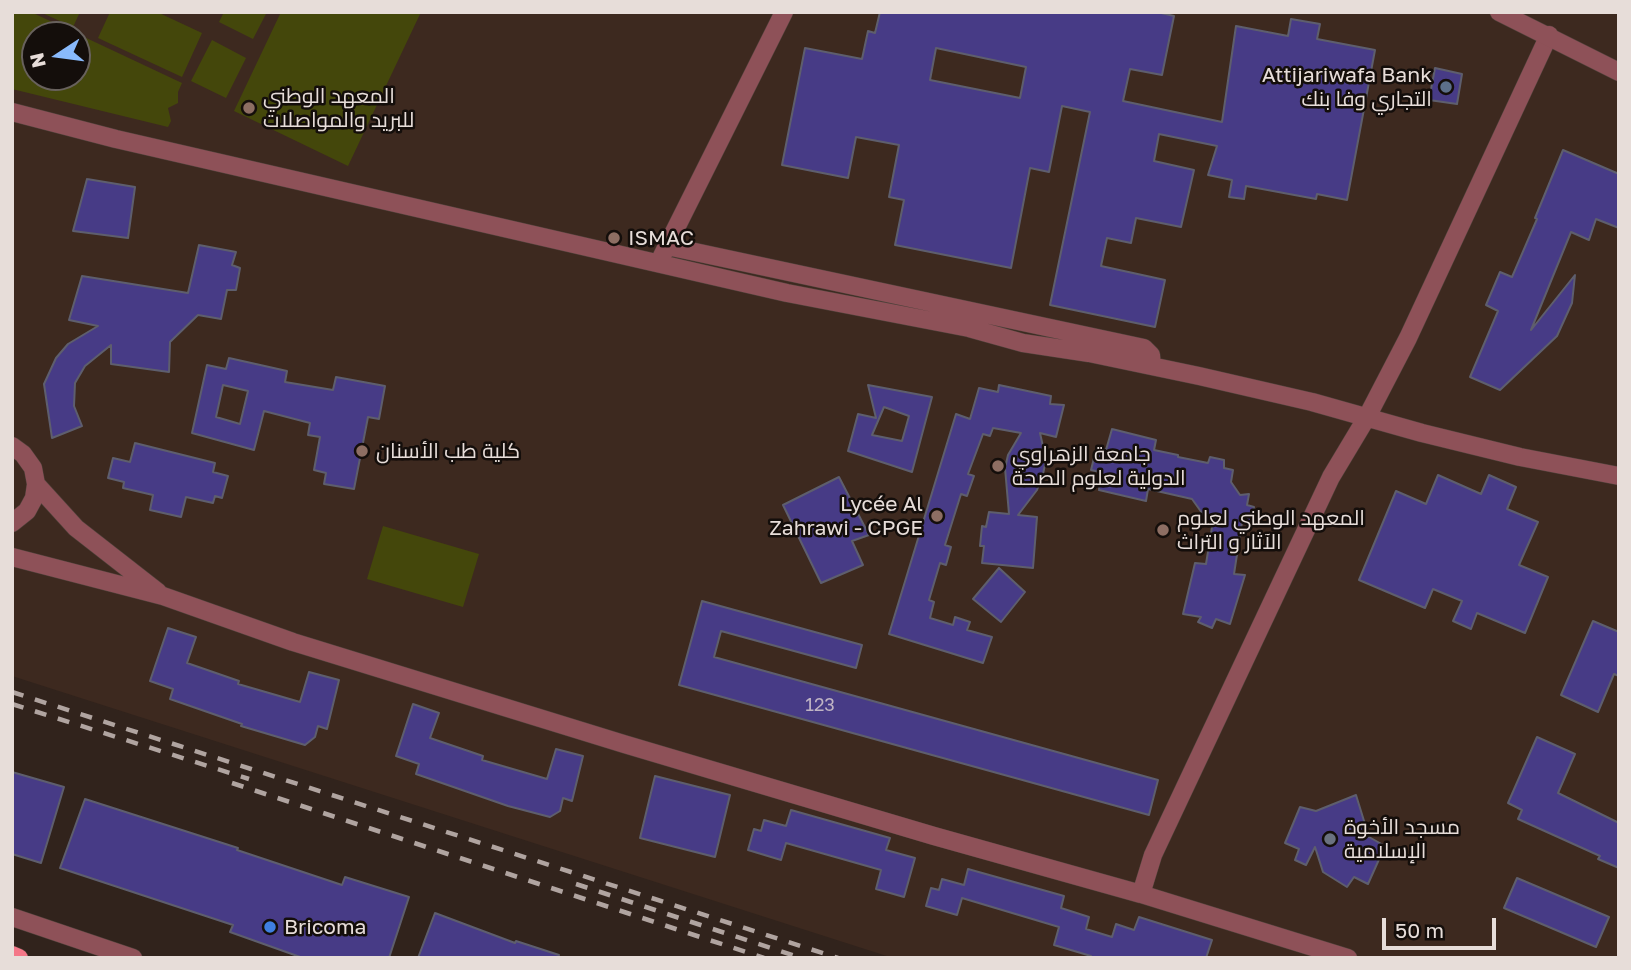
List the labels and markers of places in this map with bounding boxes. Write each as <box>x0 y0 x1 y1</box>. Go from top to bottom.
place label: Attijariwafa Bank التجاري وفا بنك <box>1262 62 1432 112</box>
marker: Attijariwafa Bank التجاري وفا بنك <box>1438 79 1454 95</box>
place label: المعهد الوطني للبريد والمواصلات <box>263 83 414 133</box>
marker: المعهد الوطني للبريد والمواصلات <box>241 100 257 116</box>
place label: ISMAC <box>628 225 694 251</box>
marker: ISMAC <box>606 230 622 246</box>
place label: كلية طب الأسنان <box>376 438 520 464</box>
place label: جامعة الزهراوي الدولية لعلوم الصحة <box>1012 441 1186 491</box>
marker: كلية طب الأسنان <box>354 443 370 459</box>
marker: جامعة الزهراوي الدولية لعلوم الصحة <box>990 458 1006 474</box>
place label: Lycée Al Zahrawi - CPGE <box>769 491 923 541</box>
place label: المعهد الوطني لعلوم الآثار و التراث <box>1177 505 1365 555</box>
marker: Lycée Al Zahrawi - CPGE <box>929 508 945 524</box>
marker: المعهد الوطني لعلوم الآثار و التراث <box>1155 522 1171 538</box>
place label: مسجد الأخوة الإسلامية <box>1344 814 1460 864</box>
marker: مسجد الأخوة الإسلامية <box>1322 831 1338 847</box>
place label: Bricoma <box>284 914 366 940</box>
marker: Bricoma <box>262 919 278 935</box>

